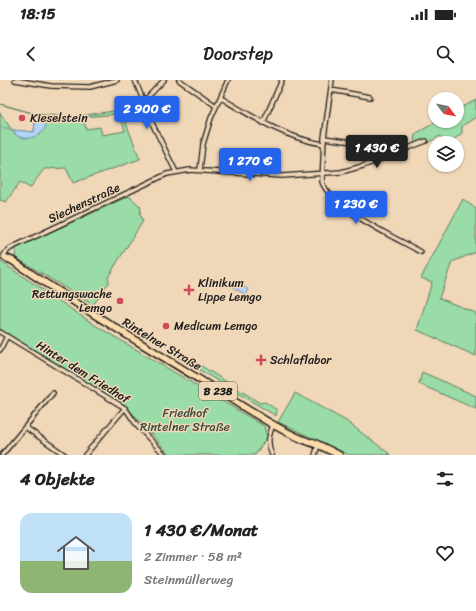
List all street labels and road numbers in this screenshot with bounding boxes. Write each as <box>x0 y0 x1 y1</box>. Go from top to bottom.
street label: Siechenstraße <box>44 177 124 229</box>
street label: Rintelner Straße <box>118 311 206 377</box>
street label: Hinter dem Friedhof <box>32 334 136 411</box>
road number: B 238 <box>199 382 237 400</box>

